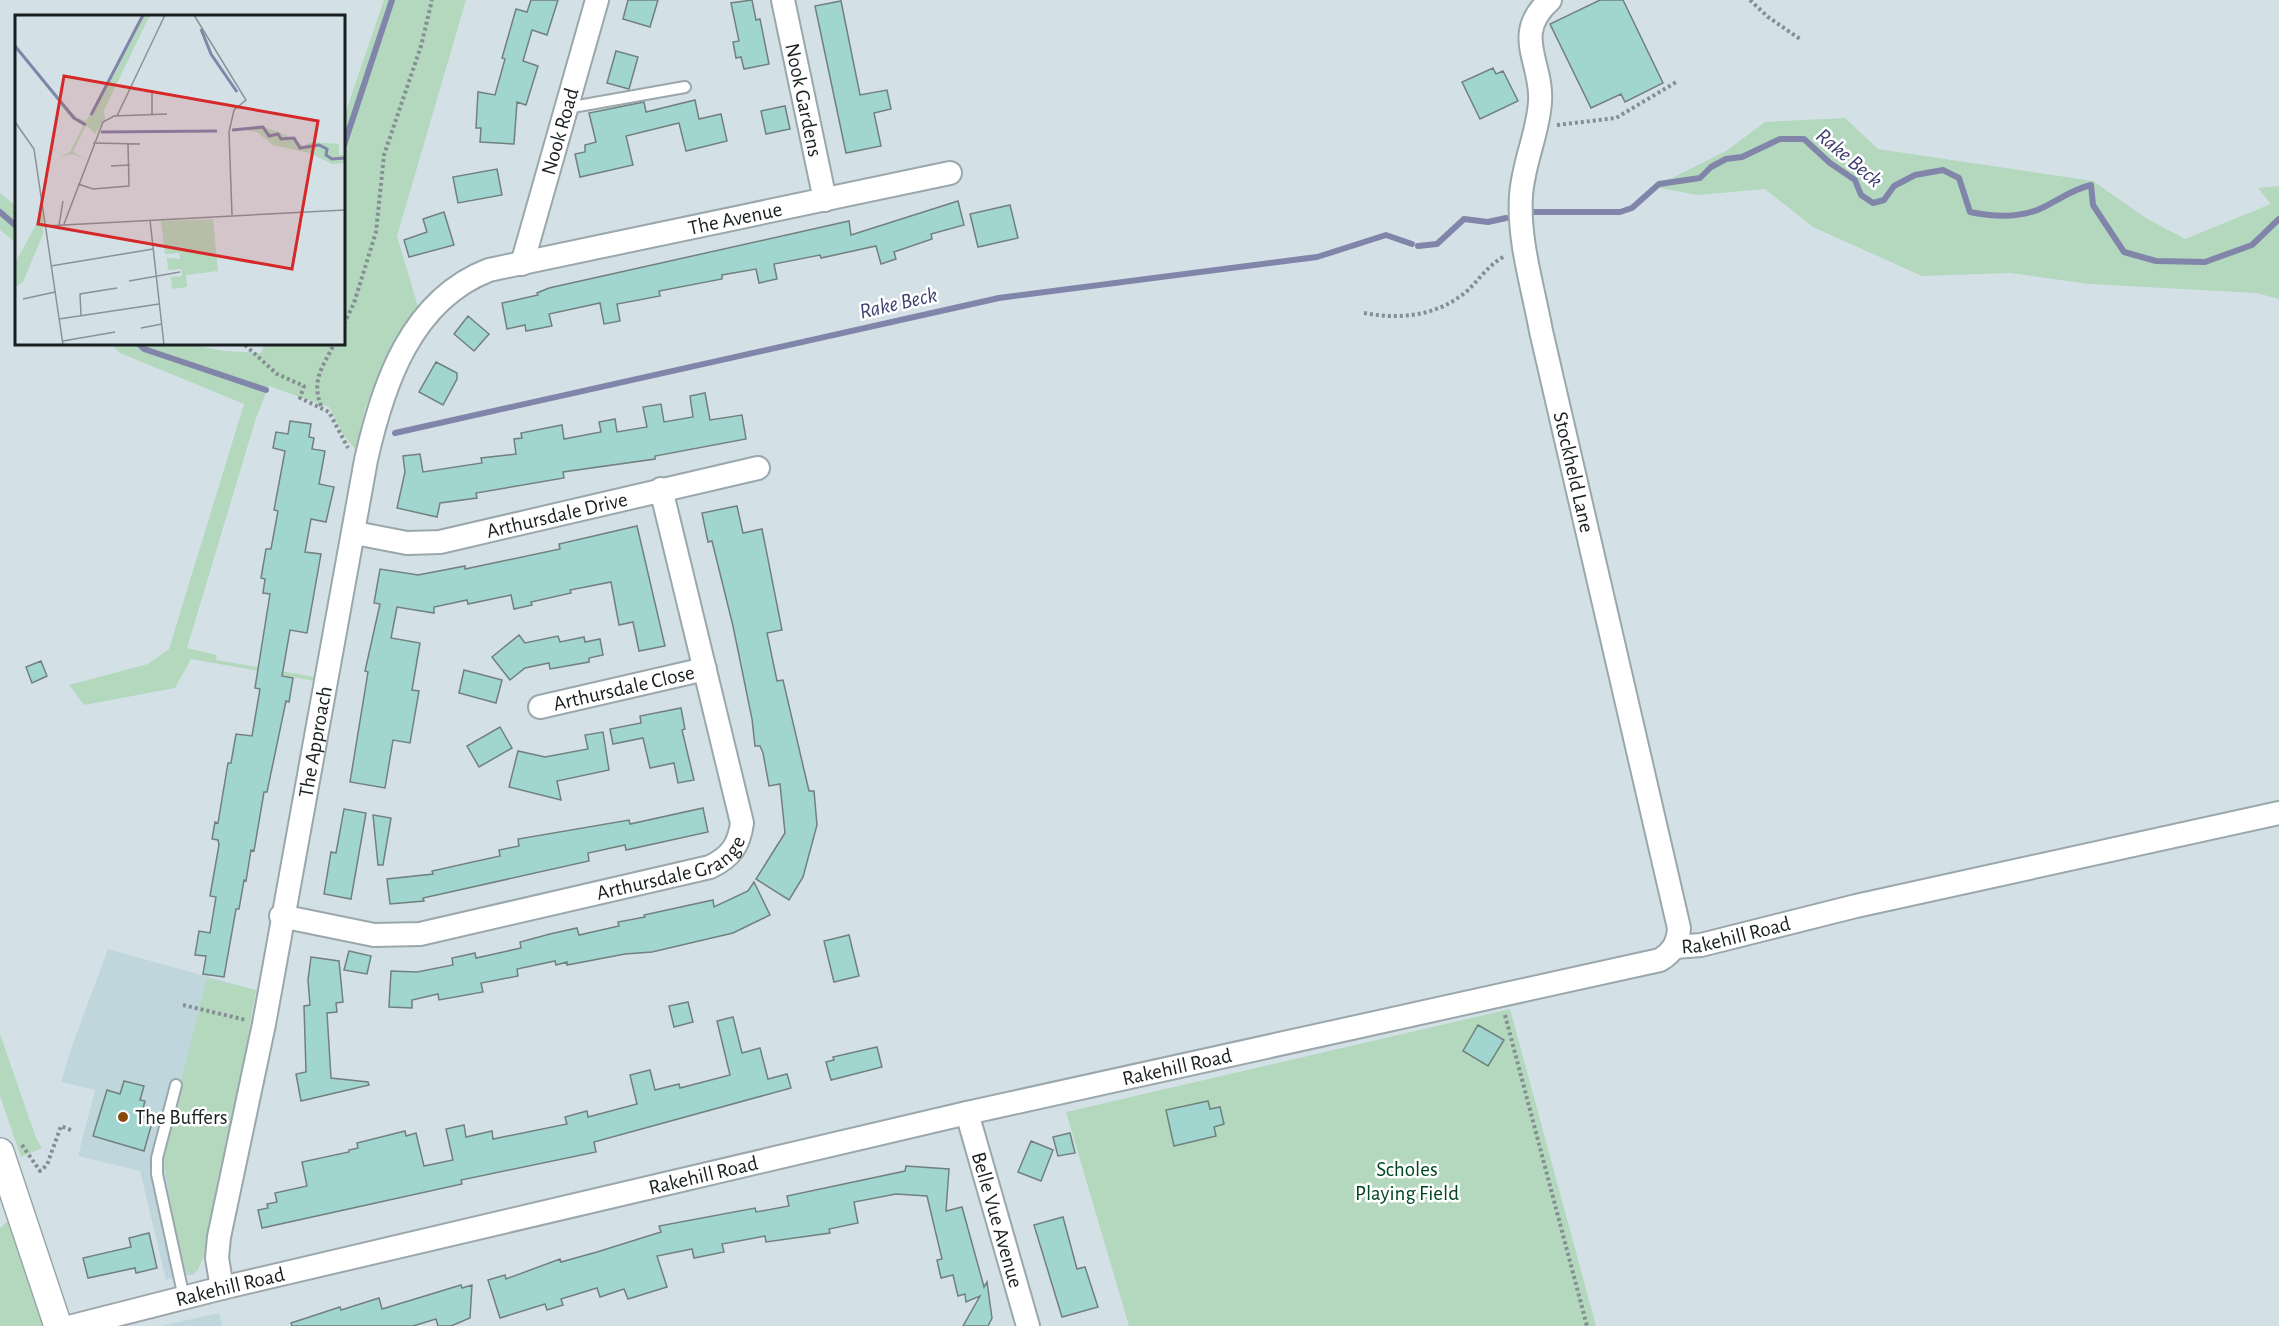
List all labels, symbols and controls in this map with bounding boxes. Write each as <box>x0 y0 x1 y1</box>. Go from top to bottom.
inset map <box>15 15 345 345</box>
street label: Nook Gardens <box>781 41 826 159</box>
street label: Nook Road <box>538 85 583 177</box>
water label: Rake Beck <box>1812 124 1887 192</box>
street label: The Avenue <box>686 199 784 239</box>
water label: Rake Beck <box>857 283 939 323</box>
street label: Stockheld Lane <box>1549 410 1598 534</box>
street label: Arthursdale Drive <box>484 489 630 542</box>
street label: Arthursdale Close <box>551 662 697 715</box>
street label: The Approach <box>295 684 336 799</box>
street label: Arthursdale Grange <box>594 833 749 904</box>
street label: Rakehill Road <box>1680 913 1793 957</box>
street label: Rakehill Road <box>1120 1045 1234 1089</box>
place label: The Buffers <box>135 1107 227 1128</box>
marker: The Buffers <box>116 1110 130 1124</box>
street label: Belle Vue Avenue <box>968 1150 1026 1290</box>
street label: Rakehill Road <box>647 1152 760 1198</box>
park label: Scholes Playing Field <box>1355 1159 1459 1204</box>
street label: Rakehill Road <box>173 1264 287 1310</box>

